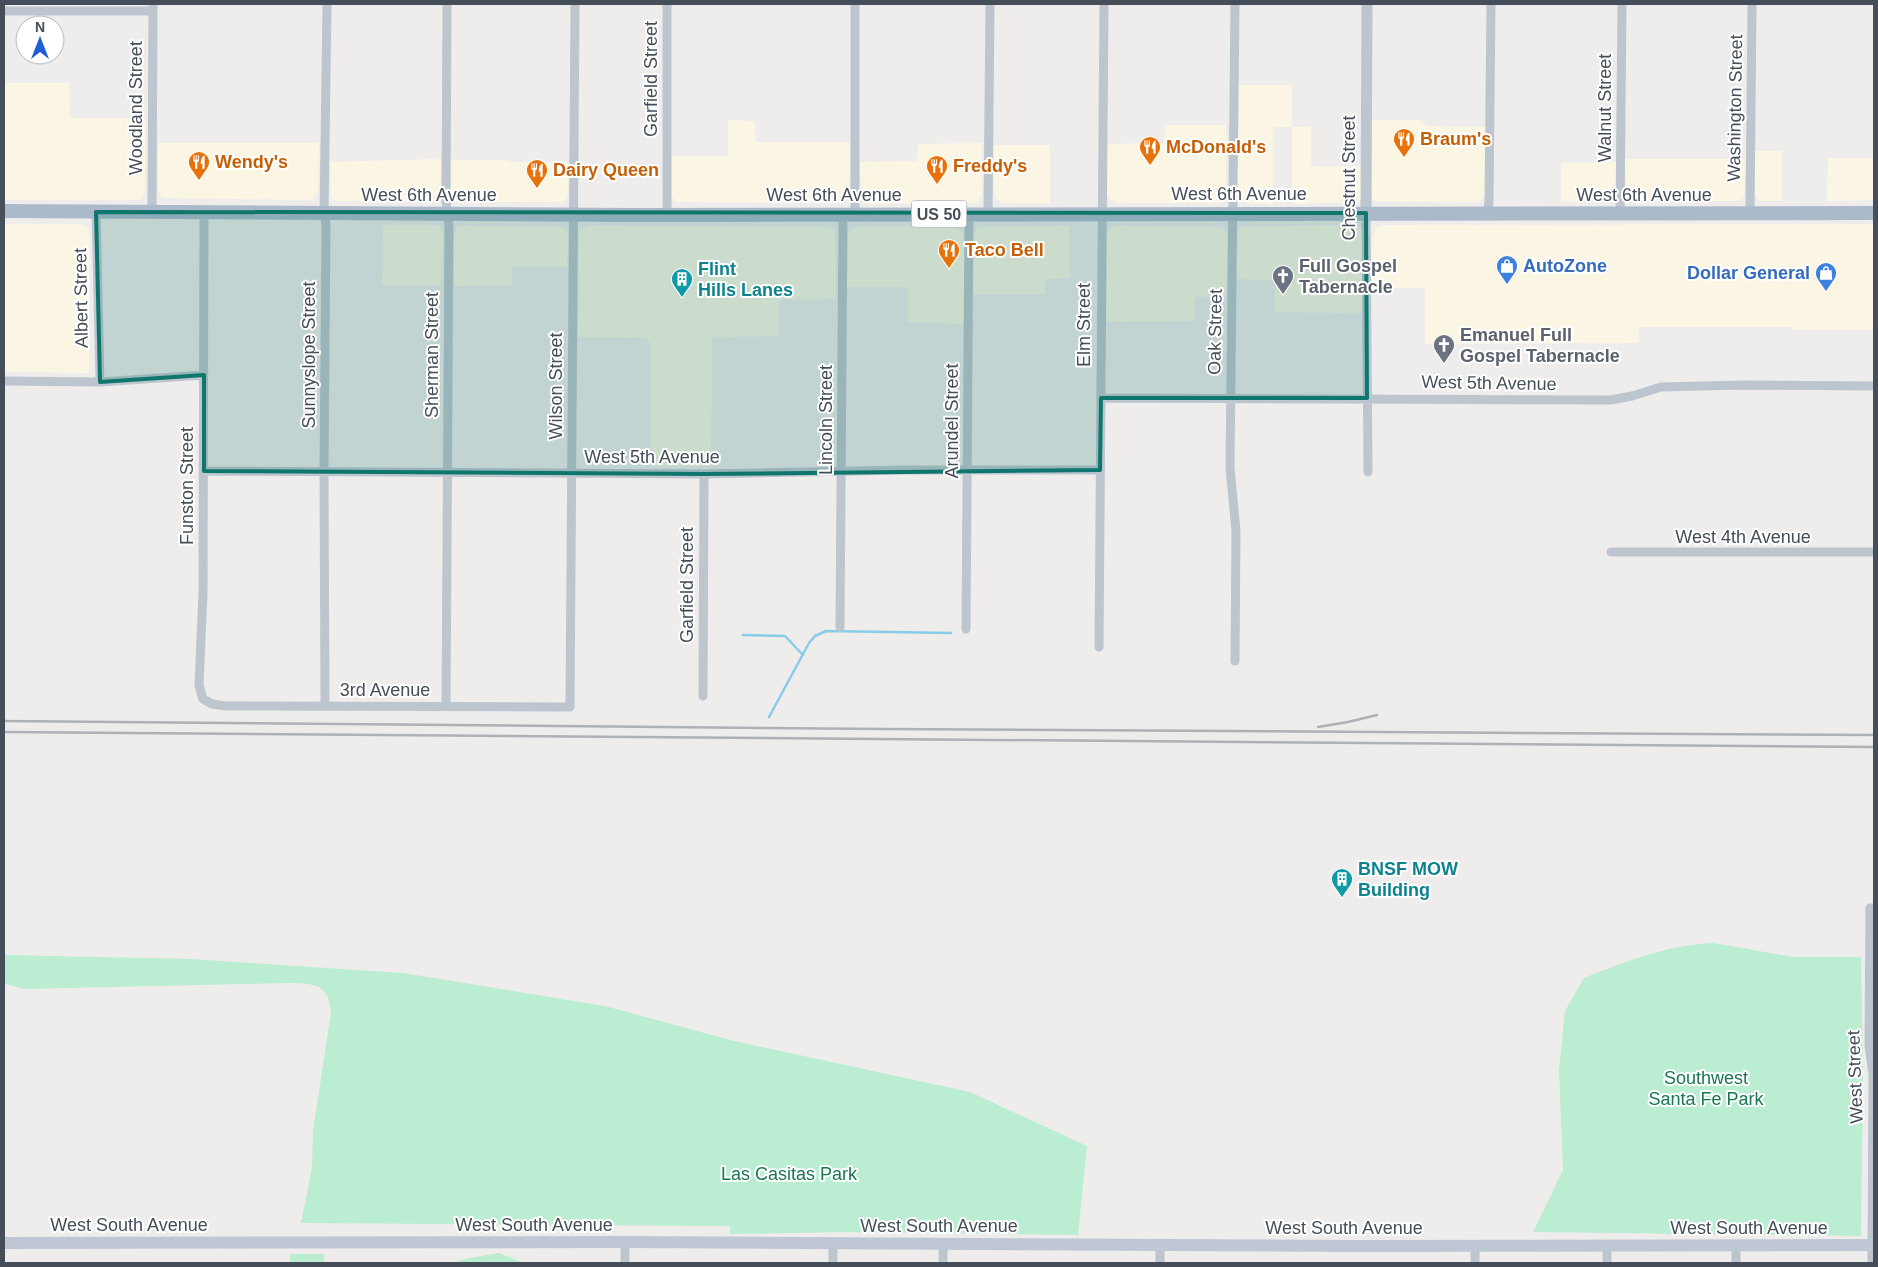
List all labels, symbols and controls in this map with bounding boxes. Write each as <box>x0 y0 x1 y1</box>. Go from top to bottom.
north arrow <box>15 15 65 65</box>
text: N <box>35 19 45 35</box>
street label: Garfield Street <box>641 21 661 137</box>
street label: Washington Street <box>1724 34 1746 182</box>
street label: Woodland Street <box>126 41 146 175</box>
street label: Walnut Street <box>1595 54 1615 162</box>
street label: Chestnut Street <box>1339 115 1359 241</box>
restaurant icon: Braum's <box>1392 127 1416 158</box>
place label: Braum's <box>1420 129 1491 149</box>
restaurant icon: McDonald's <box>1138 135 1162 166</box>
place label: McDonald's <box>1166 137 1266 157</box>
restaurant icon: Wendy's <box>187 150 211 181</box>
place label: Wendy's <box>215 152 288 172</box>
restaurant icon: Freddy's <box>925 154 949 185</box>
place label: Freddy's <box>953 156 1027 176</box>
restaurant icon: Dairy Queen <box>525 158 549 189</box>
place label: Dairy Queen <box>553 160 659 180</box>
street label: West 6th Avenue <box>1171 184 1307 204</box>
street label: West 6th Avenue <box>361 185 497 205</box>
street label: West 6th Avenue <box>766 185 902 205</box>
street label: West 6th Avenue <box>1576 185 1712 205</box>
road number: US 50 <box>912 200 966 228</box>
restaurant icon: Taco Bell <box>937 238 961 269</box>
place label: Taco Bell <box>965 240 1044 260</box>
street label: Albert Street <box>70 248 92 348</box>
shop icon: AutoZone <box>1495 254 1519 285</box>
place label: Full Gospel Tabernacle <box>1299 256 1397 297</box>
place label: AutoZone <box>1523 256 1607 276</box>
place label: Flint Hills Lanes <box>698 259 793 300</box>
shop icon: Dollar General <box>1814 261 1838 292</box>
place label: Dollar General <box>1687 263 1810 283</box>
church icon: Full Gospel Tabernacle <box>1271 264 1295 295</box>
building icon: Flint Hills Lanes <box>670 267 694 298</box>
street label: Sunnyslope Street <box>299 281 319 429</box>
street label: Elm Street <box>1074 283 1094 367</box>
street label: Oak Street <box>1204 289 1226 375</box>
street label: Sherman Street <box>422 292 442 418</box>
place label: Emanuel Full Gospel Tabernacle <box>1460 325 1620 366</box>
street label: Wilson Street <box>546 332 566 440</box>
church icon: Emanuel Full Gospel Tabernacle <box>1432 333 1456 364</box>
street label: Arundel Street <box>942 363 962 479</box>
street label: Lincoln Street <box>816 365 836 475</box>
street label: West 5th Avenue <box>1421 372 1557 394</box>
street label: Funston Street <box>177 427 197 545</box>
street label: West 5th Avenue <box>584 447 720 467</box>
street label: Garfield Street <box>677 527 697 643</box>
street label: West 4th Avenue <box>1675 527 1811 547</box>
street label: 3rd Avenue <box>340 680 430 700</box>
place label: BNSF MOW Building <box>1358 859 1458 900</box>
building icon: BNSF MOW Building <box>1330 867 1354 898</box>
street label: West Street <box>1843 1030 1867 1124</box>
park label: Southwest Santa Fe Park <box>1648 1068 1765 1109</box>
park label: Las Casitas Park <box>721 1164 858 1184</box>
street label: West South Avenue <box>50 1215 208 1235</box>
street label: West South Avenue <box>455 1215 613 1235</box>
street label: West South Avenue <box>860 1216 1018 1236</box>
street label: West South Avenue <box>1265 1218 1423 1238</box>
street label: West South Avenue <box>1670 1218 1828 1238</box>

